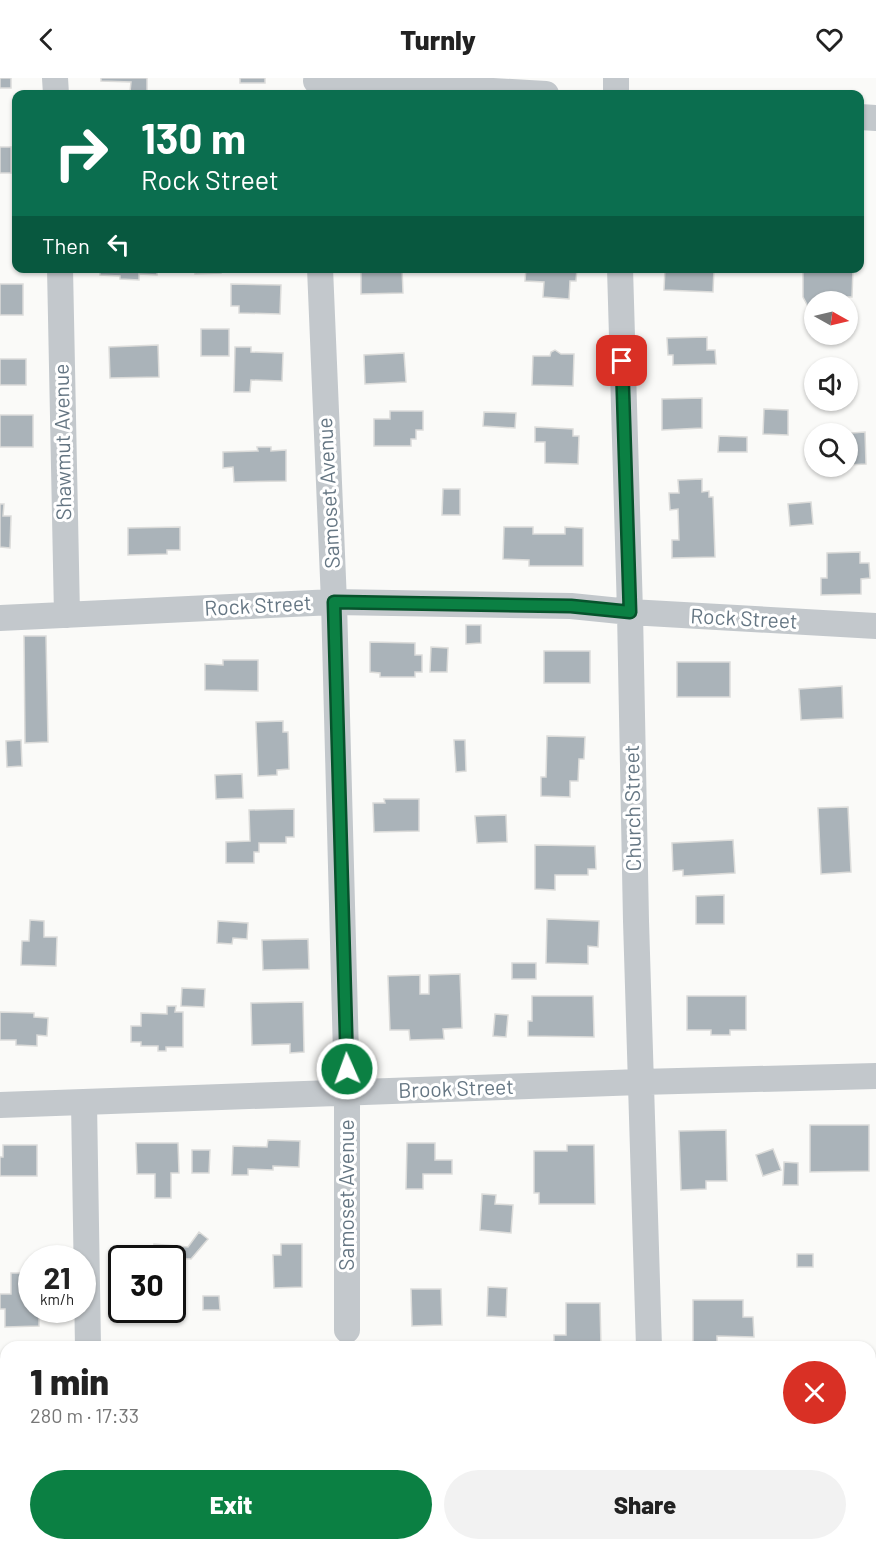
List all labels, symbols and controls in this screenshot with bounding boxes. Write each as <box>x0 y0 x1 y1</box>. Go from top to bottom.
icon: back <box>30 23 63 56</box>
text: Turnly <box>400 23 476 55</box>
icon: heart <box>813 23 846 56</box>
text: 130 m <box>141 112 246 162</box>
icon: right <box>42 114 120 192</box>
text: Rock Street <box>141 163 279 195</box>
icon: left <box>102 228 135 261</box>
text: Then <box>42 232 90 258</box>
north arrow <box>804 291 858 345</box>
map controls <box>804 291 858 477</box>
pin <box>596 335 647 386</box>
icon: arrive <box>605 344 638 377</box>
button: sound <box>804 357 858 411</box>
street label: Shawmut Avenue <box>48 364 75 521</box>
street label: Samoset Avenue <box>311 417 344 569</box>
button: search <box>804 423 858 477</box>
street label: Rock Street <box>204 589 312 620</box>
street label: Rock Street <box>690 602 798 633</box>
street label: Church Street <box>618 744 645 872</box>
position arrow <box>315 1037 379 1101</box>
street label: Brook Street <box>398 1073 514 1102</box>
street label: Samoset Avenue <box>333 1119 358 1271</box>
speed limit sign: 30 <box>108 1245 186 1323</box>
text: 21 <box>43 1259 71 1295</box>
text: km/h <box>40 1290 74 1308</box>
text: 1 min <box>30 1359 109 1402</box>
button: close <box>783 1361 846 1424</box>
text: 280 m · 17:33 <box>30 1403 139 1427</box>
button: Exit <box>30 1470 432 1539</box>
button: Share <box>444 1470 846 1539</box>

